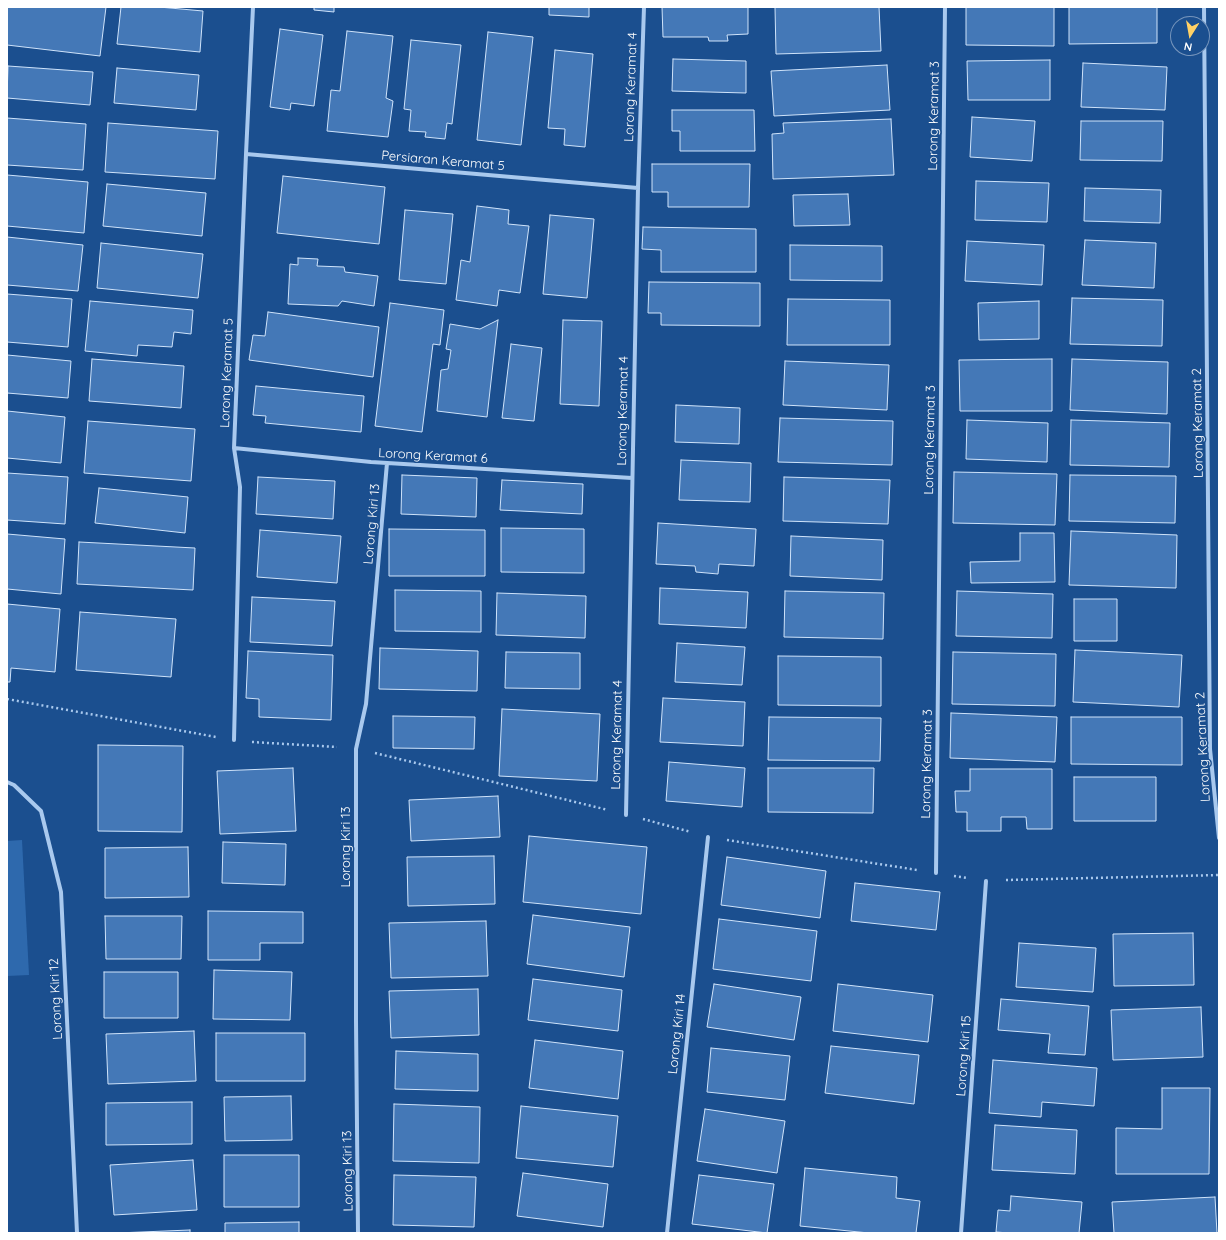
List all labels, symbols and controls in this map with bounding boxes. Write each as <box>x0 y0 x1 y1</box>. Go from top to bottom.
north arrow <box>1170 16 1210 56</box>
street label: Lorong Keramat 4 <box>621 32 641 142</box>
text: N <box>1183 39 1193 54</box>
street label: Lorong Keramat 3 <box>925 61 943 171</box>
street label: Persiaran Keramat 5 <box>381 148 505 174</box>
street label: Lorong Keramat 5 <box>217 318 237 428</box>
street label: Lorong Keramat 4 <box>614 356 632 466</box>
street label: Lorong Keramat 2 <box>1189 368 1207 478</box>
street label: Lorong Keramat 3 <box>921 385 939 495</box>
street label: Lorong Keramat 6 <box>378 445 488 467</box>
street label: Lorong Kiri 13 <box>361 483 383 565</box>
street label: Lorong Keramat 4 <box>608 680 626 790</box>
street label: Lorong Keramat 2 <box>1192 692 1214 802</box>
street label: Lorong Keramat 3 <box>918 709 936 819</box>
street label: Lorong Kiri 13 <box>338 806 354 888</box>
street label: Lorong Kiri 12 <box>46 958 66 1040</box>
street label: Lorong Kiri 14 <box>665 993 689 1075</box>
street label: Lorong Kiri 15 <box>953 1015 975 1097</box>
street label: Lorong Kiri 13 <box>339 1130 357 1212</box>

